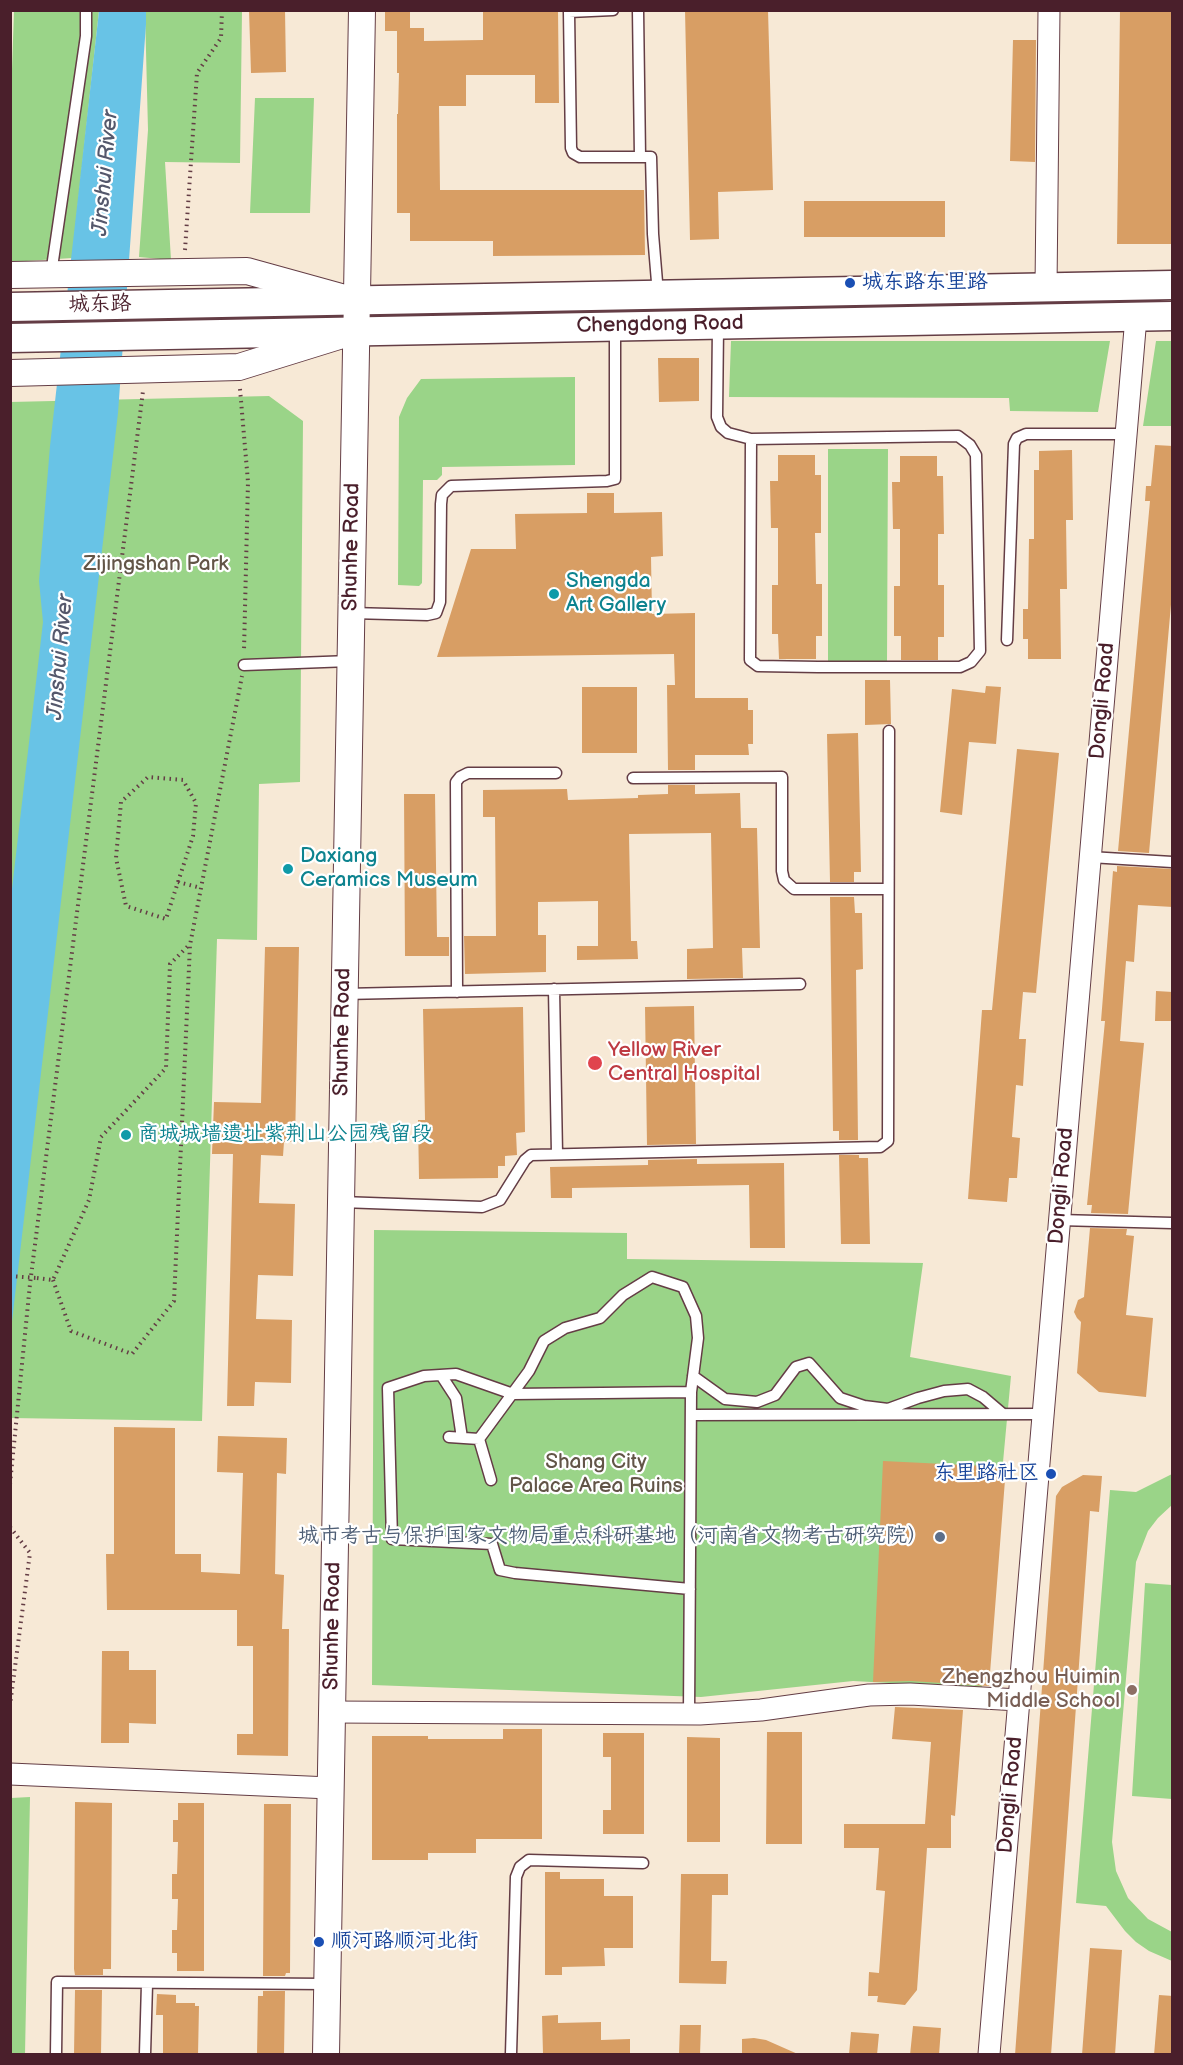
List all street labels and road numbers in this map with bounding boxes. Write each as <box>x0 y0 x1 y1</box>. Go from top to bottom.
street label: 城东路 <box>68 292 132 318</box>
street label: Chengdong Road <box>576 311 744 339</box>
street label: Shunhe Road <box>338 483 366 611</box>
street label: Dongli Road <box>1085 642 1121 760</box>
street label: Shunhe Road <box>329 968 357 1096</box>
street label: Dongli Road <box>1044 1127 1080 1245</box>
street label: Shunhe Road <box>319 1562 347 1690</box>
street label: Dongli Road <box>993 1736 1029 1854</box>

